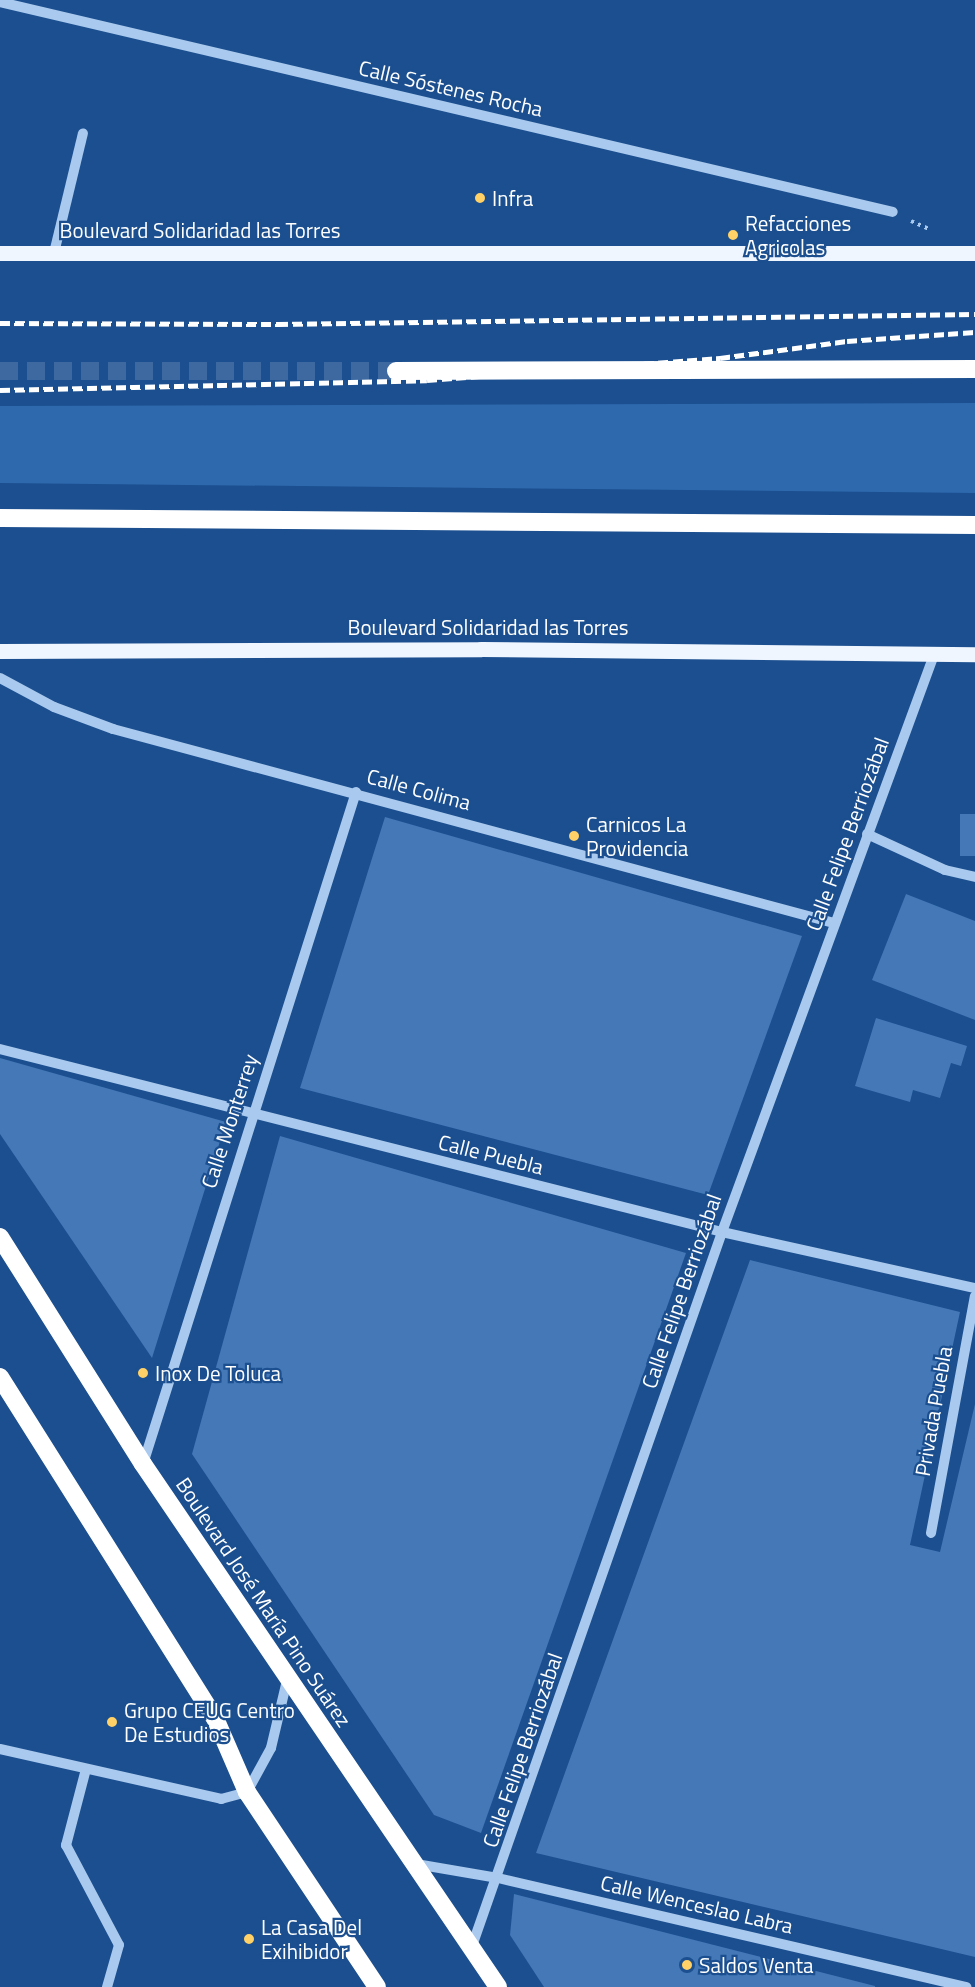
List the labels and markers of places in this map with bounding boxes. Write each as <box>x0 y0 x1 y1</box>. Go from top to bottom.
place label: Infra <box>492 185 533 211</box>
marker: Infra <box>473 191 487 205</box>
place label: Refacciones Agricolas <box>745 210 851 260</box>
marker: Refacciones Agricolas <box>726 228 740 242</box>
place label: Carnicos La Providencia <box>586 811 688 861</box>
marker: Carnicos La Providencia <box>567 829 581 843</box>
place label: Inox De Toluca <box>155 1360 281 1386</box>
marker: Inox De Toluca <box>136 1366 150 1380</box>
place label: Grupo CEUG Centro De Estudios <box>124 1697 295 1747</box>
marker: Grupo CEUG Centro De Estudios <box>105 1715 119 1729</box>
place label: La Casa Del Exihibidor <box>261 1914 362 1964</box>
marker: La Casa Del Exihibidor <box>242 1932 256 1946</box>
place label: Saldos Venta <box>699 1952 814 1978</box>
marker: Saldos Venta <box>680 1958 694 1972</box>

